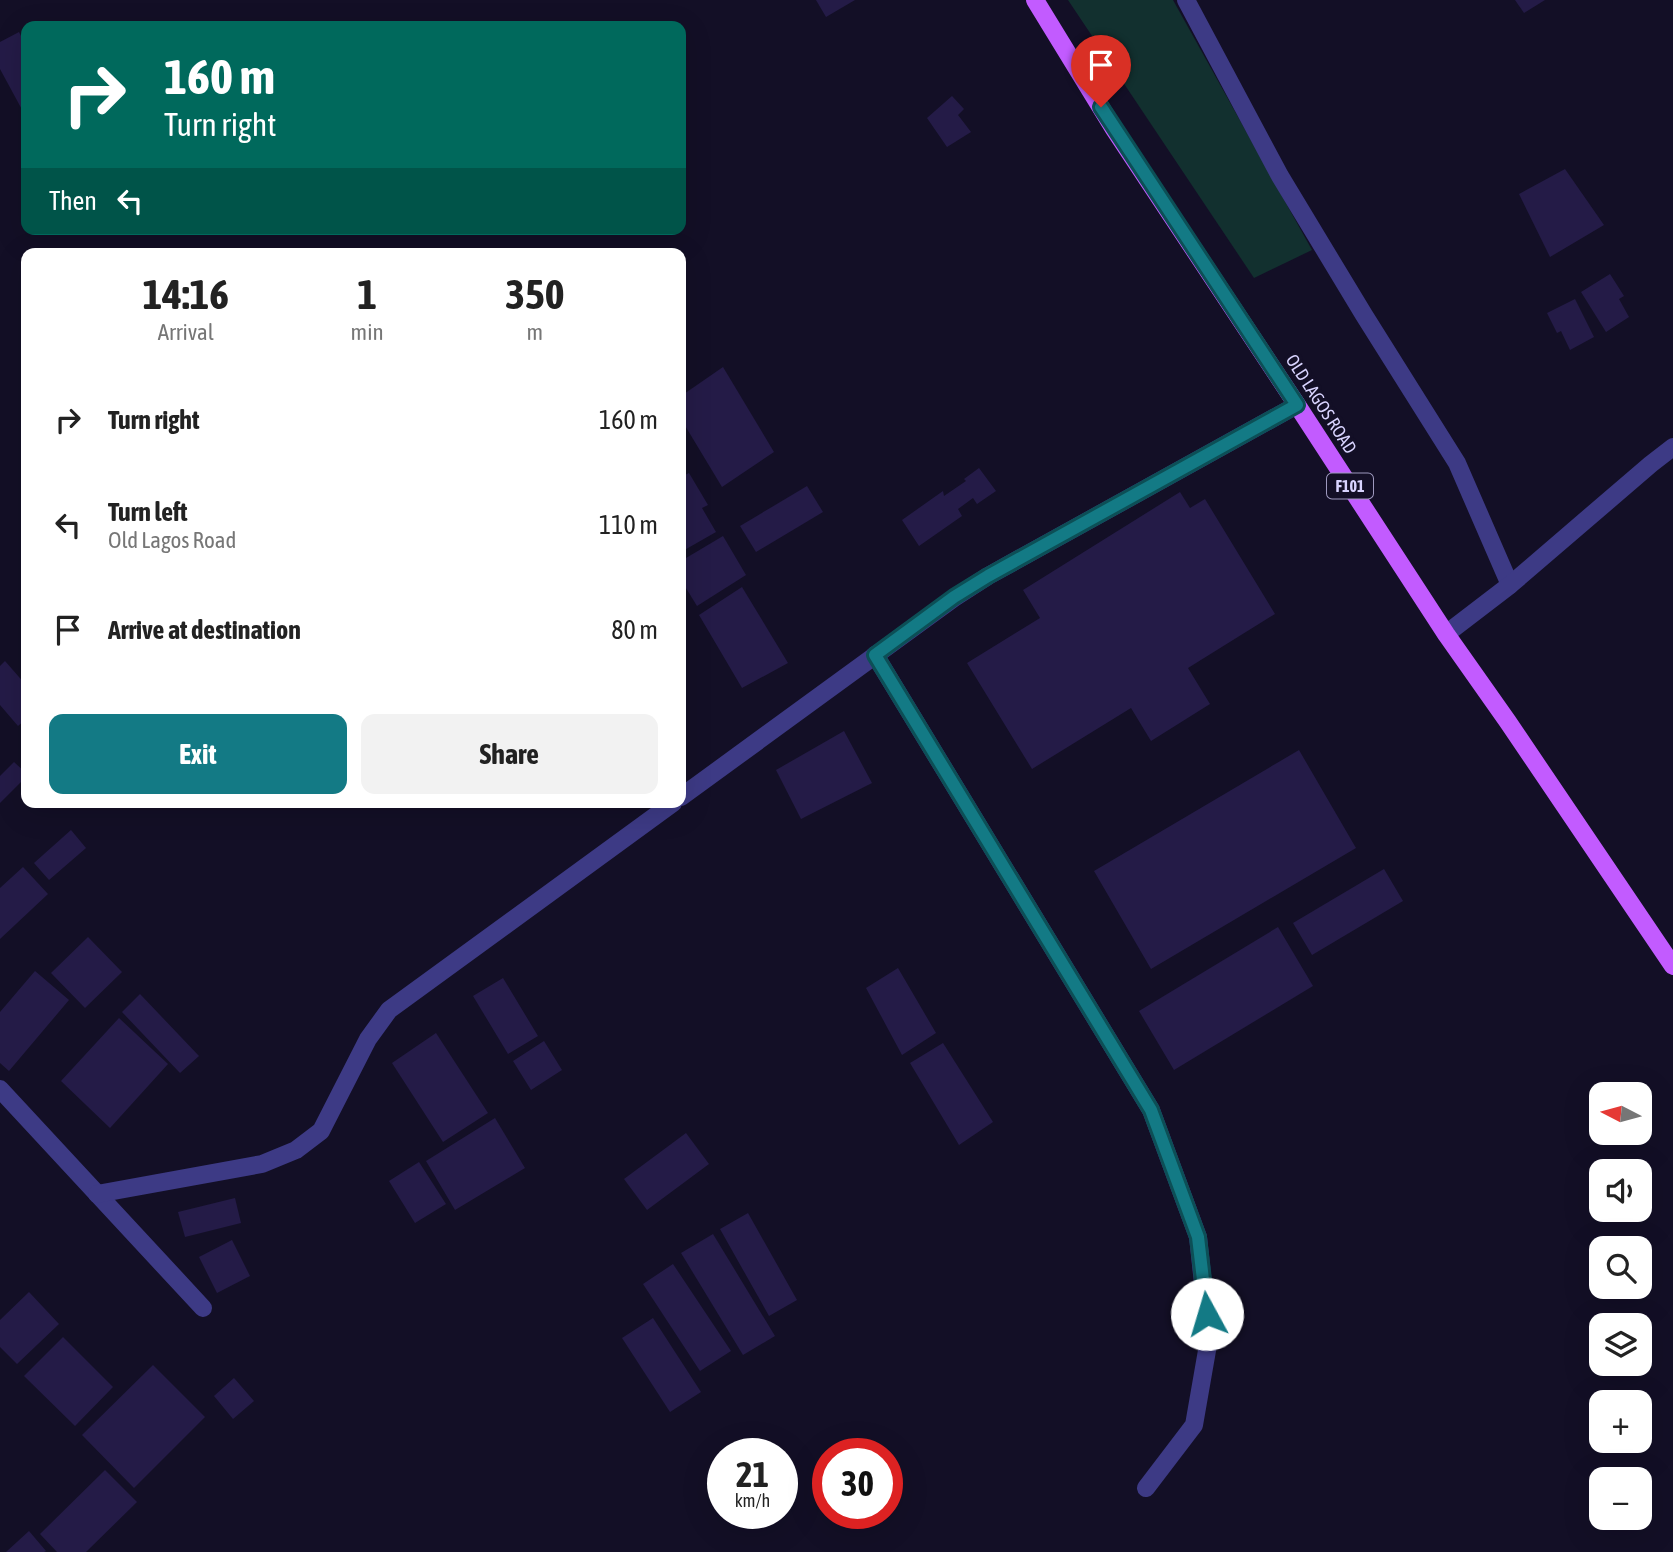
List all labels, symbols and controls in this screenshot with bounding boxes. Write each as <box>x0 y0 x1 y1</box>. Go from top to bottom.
pin <box>1071 35 1131 107</box>
icon: arrive <box>1082 46 1120 84</box>
text: 160 m <box>164 48 275 104</box>
icon: right <box>49 49 140 140</box>
text: Turn right <box>164 106 277 143</box>
icon: left <box>111 182 149 220</box>
text: Then <box>49 186 97 216</box>
text: 14:16 <box>143 270 229 318</box>
text: 1 <box>357 270 377 318</box>
text: 350 <box>505 270 564 318</box>
text: Arrival <box>158 319 214 345</box>
text: min <box>351 319 384 345</box>
text: m <box>527 319 543 345</box>
street label: OLD LAGOS ROAD <box>1282 350 1361 457</box>
icon: right <box>49 401 87 439</box>
text: Turn right <box>108 405 199 435</box>
text: 160 m <box>599 405 658 435</box>
road number: F101 <box>1327 474 1373 499</box>
text: Turn left <box>108 497 188 527</box>
icon: left <box>49 506 87 544</box>
text: 110 m <box>599 510 658 540</box>
text: Old Lagos Road <box>108 527 236 553</box>
icon: arrive <box>49 611 87 649</box>
text: Arrive at destination <box>108 615 301 645</box>
text: 80 m <box>611 615 658 645</box>
button: Exit <box>49 714 347 794</box>
button: Share <box>361 714 658 794</box>
north arrow <box>1589 1082 1652 1144</box>
map controls <box>1589 1082 1652 1530</box>
button: sound <box>1589 1159 1652 1222</box>
button: search <box>1589 1236 1652 1299</box>
position arrow <box>1170 1277 1244 1351</box>
button: layers <box>1589 1313 1652 1376</box>
button: + <box>1589 1390 1652 1453</box>
speed limit sign: 30 <box>812 1438 903 1529</box>
text: 21 <box>736 1454 769 1494</box>
button: − <box>1589 1467 1652 1530</box>
text: km/h <box>735 1490 770 1511</box>

